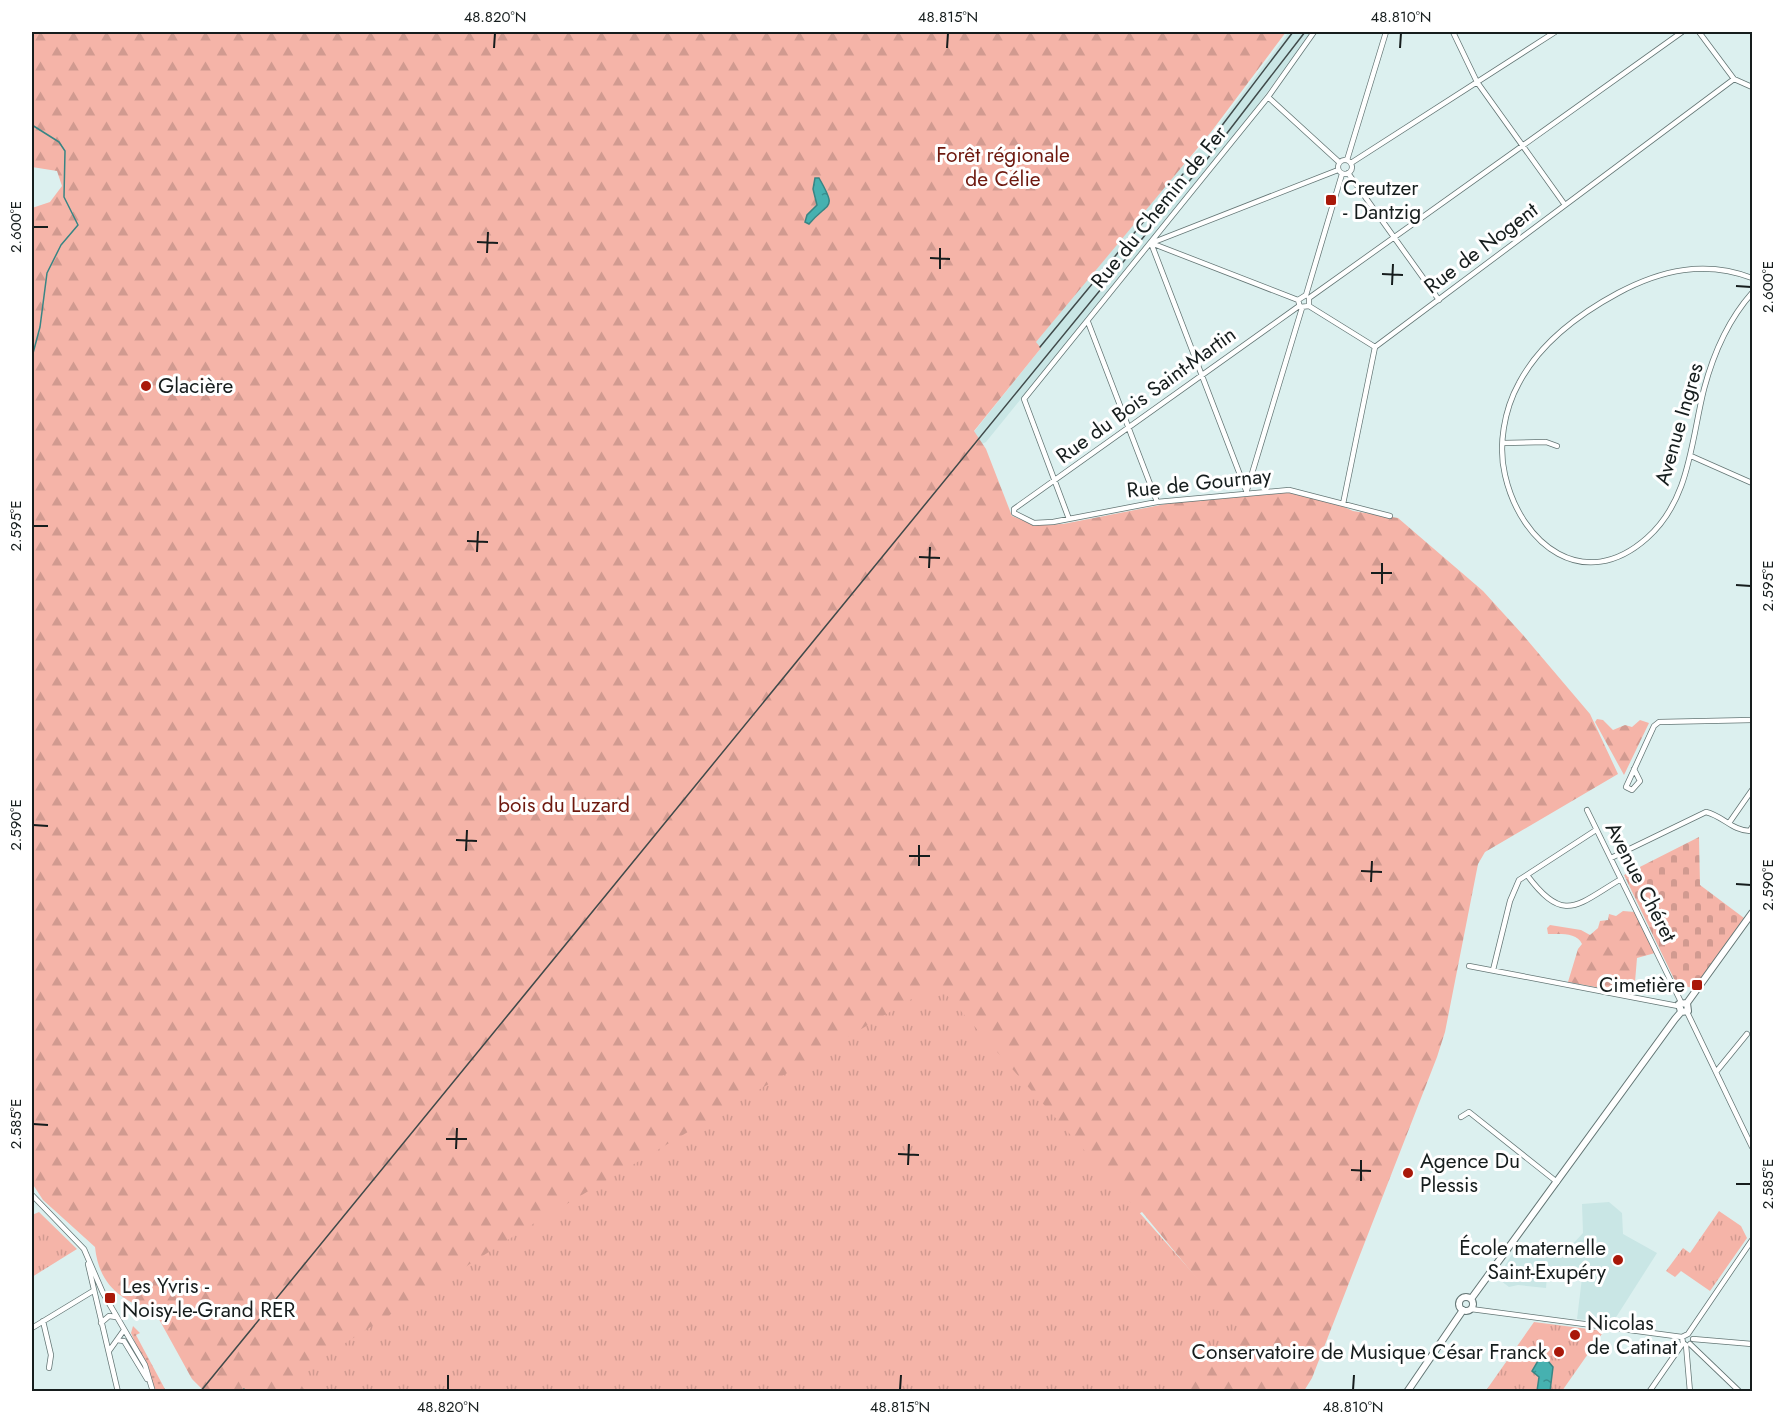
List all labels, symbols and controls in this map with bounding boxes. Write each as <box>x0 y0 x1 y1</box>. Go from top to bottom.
text: 48.820°N <box>464 6 526 28</box>
text: 48.815°N <box>918 6 978 28</box>
text: 48.810°N <box>1371 6 1431 28</box>
street label: Rue du Chemin de Fer <box>1084 119 1235 295</box>
park label: Forêt régionale de Célie <box>936 140 1070 194</box>
place label: Creutzer - Dantzig <box>1343 173 1421 227</box>
marker: Creutzer - Dantzig <box>1324 193 1338 207</box>
street label: Rue de Nogent <box>1418 195 1544 301</box>
text: 2.600°E <box>5 201 27 253</box>
text: 2.600°E <box>1757 261 1779 313</box>
street label: Rue du Bois Saint-Martin <box>1050 319 1242 471</box>
street label: Avenue Ingres <box>1647 359 1711 489</box>
place label: Glacière <box>158 371 233 401</box>
marker: Glacière <box>139 379 153 393</box>
street label: Rue de Gournay <box>1125 460 1274 506</box>
text: 2.595°E <box>5 500 27 552</box>
text: 2.595°E <box>1757 560 1779 612</box>
park label: bois du Luzard <box>498 790 630 820</box>
text: 2.590°E <box>5 799 27 851</box>
street label: Avenue Chéret <box>1598 817 1684 947</box>
text: 2.590°E <box>1757 859 1779 911</box>
place label: Cimetière <box>1599 970 1685 1000</box>
marker: Cimetière <box>1690 978 1704 992</box>
text: 2.585°E <box>5 1099 27 1149</box>
place label: Agence Du Plessis <box>1420 1146 1520 1200</box>
text: 2.585°E <box>1757 1159 1779 1209</box>
marker: Agence Du Plessis <box>1401 1166 1415 1180</box>
place label: École maternelle Saint-Exupéry <box>1459 1233 1607 1287</box>
marker: École maternelle Saint-Exupéry <box>1611 1253 1625 1267</box>
place label: Les Yvris - Noisy-le-Grand RER <box>122 1271 295 1325</box>
marker: Les Yvris - Noisy-le-Grand RER <box>103 1291 117 1305</box>
place label: Nicolas de Catinat <box>1587 1308 1677 1362</box>
marker: Nicolas de Catinat <box>1568 1328 1582 1342</box>
place label: Conservatoire de Musique César Franck <box>1192 1337 1548 1367</box>
marker: Conservatoire de Musique César Franck <box>1552 1345 1566 1359</box>
text: 48.820°N <box>417 1396 479 1418</box>
text: 48.815°N <box>870 1396 930 1418</box>
text: 48.810°N <box>1323 1396 1383 1418</box>

